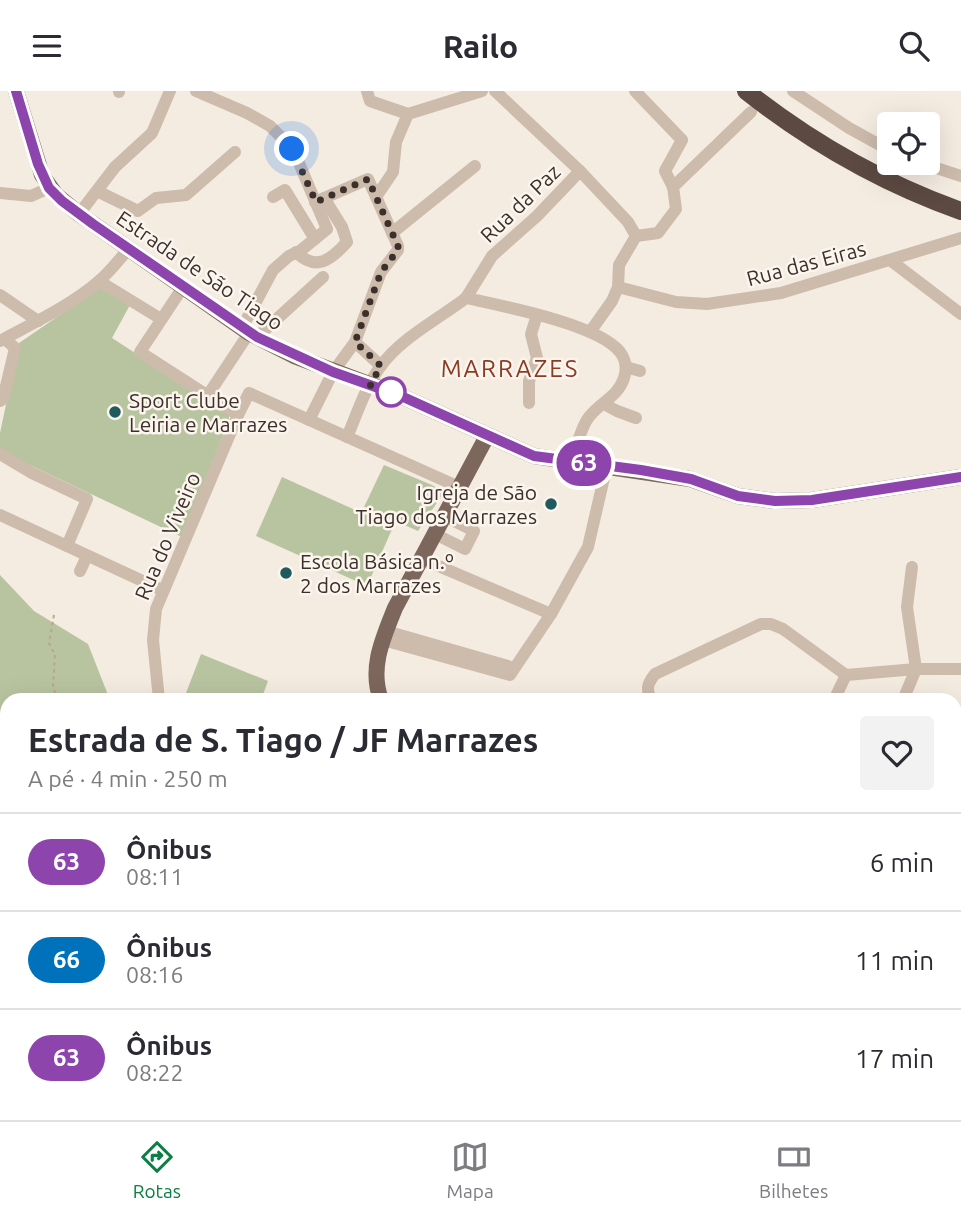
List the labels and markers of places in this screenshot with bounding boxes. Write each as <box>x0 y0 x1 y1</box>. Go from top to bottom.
unlabelled marker <box>376 377 406 407</box>
place label: Sport Clube Leiria e Marrazes <box>129 388 287 436</box>
marker: Sport Clube Leiria e Marrazes <box>107 404 123 420</box>
place label: Igreja de São Tiago dos Marrazes <box>355 480 537 528</box>
marker: Igreja de São Tiago dos Marrazes <box>543 496 559 512</box>
place label: Escola Básica n.º 2 dos Marrazes <box>300 549 454 597</box>
marker: Escola Básica n.º 2 dos Marrazes <box>278 565 294 581</box>

